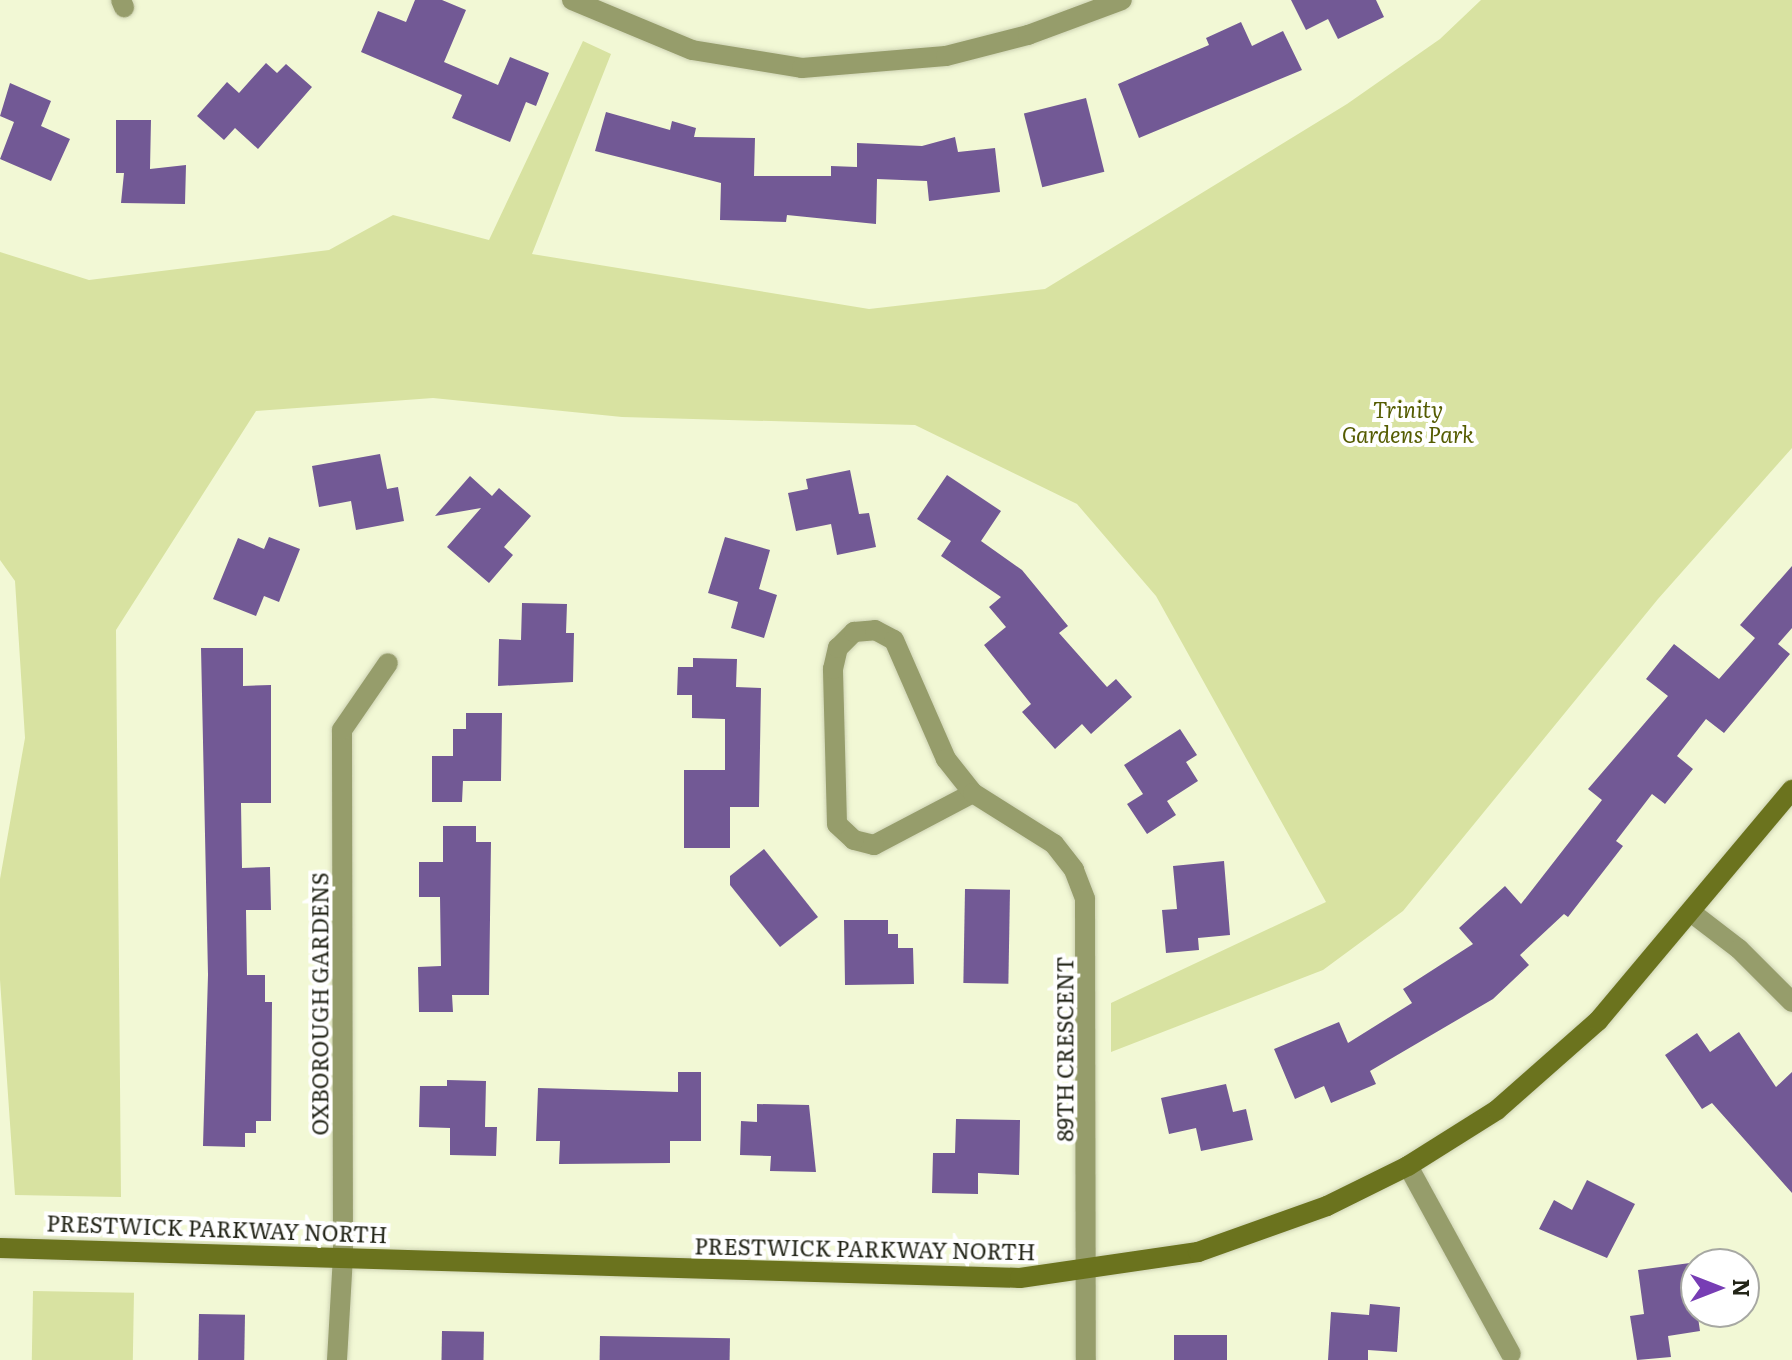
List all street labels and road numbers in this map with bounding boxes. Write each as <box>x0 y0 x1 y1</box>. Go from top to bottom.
street label: OXBOROUGH GARDENS <box>306 872 332 1136</box>
street label: 89TH CRESCENT <box>1051 956 1077 1142</box>
street label: PRESTWICK PARKWAY NORTH <box>46 1209 388 1247</box>
street label: PRESTWICK PARKWAY NORTH <box>694 1232 1036 1264</box>

